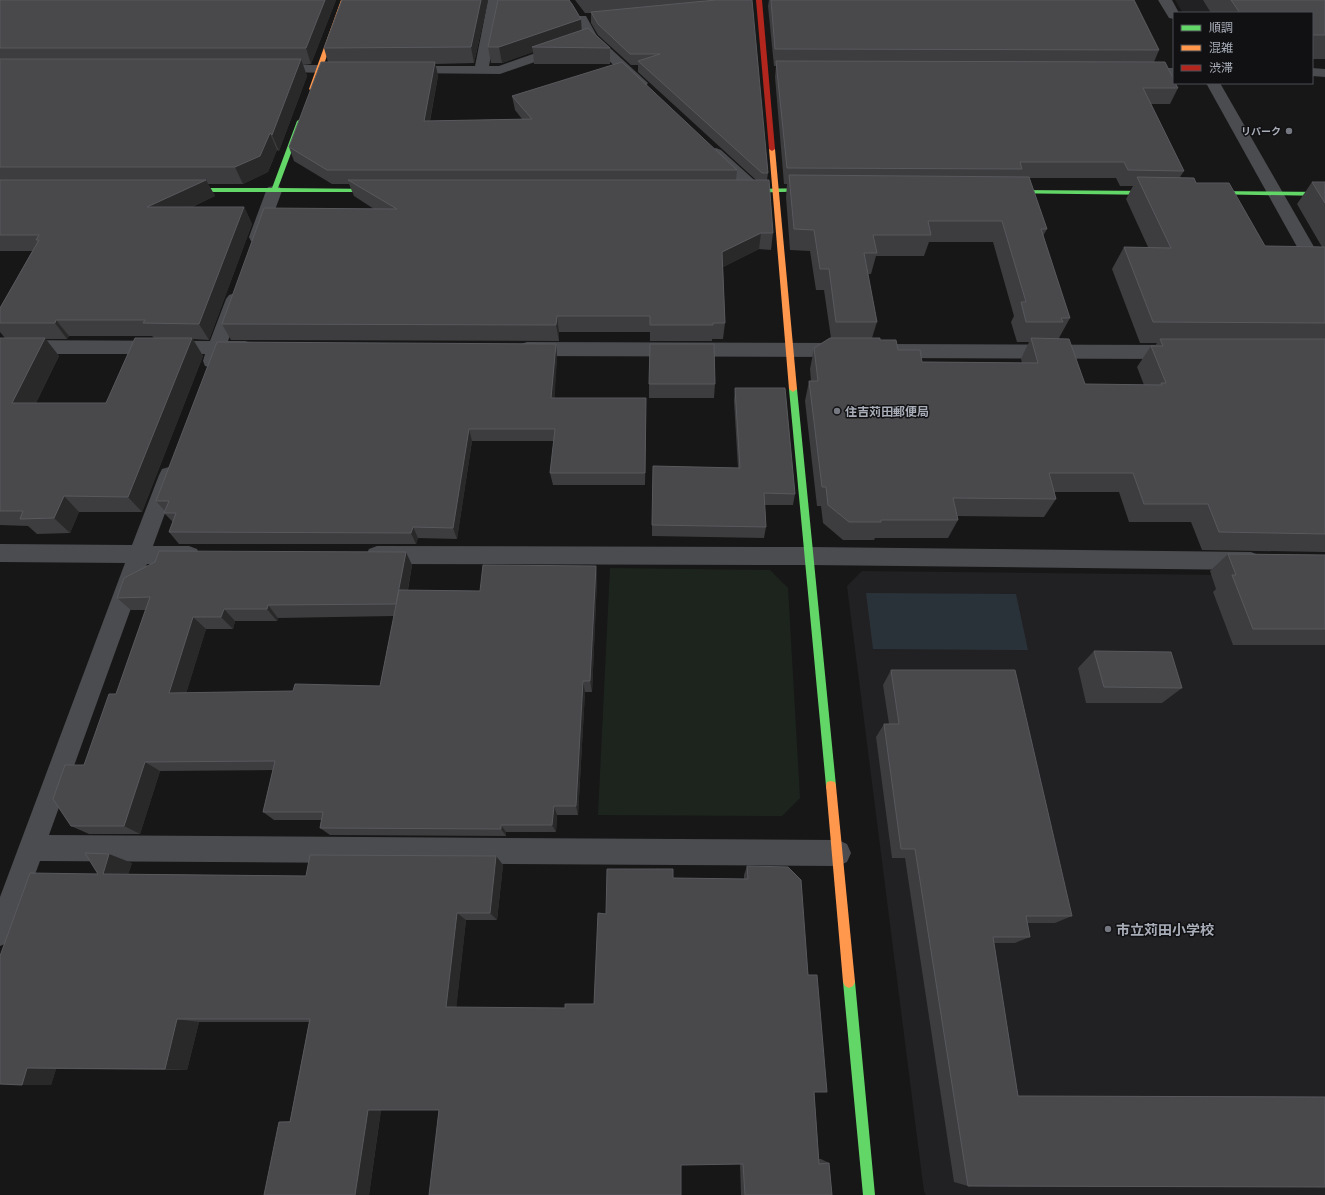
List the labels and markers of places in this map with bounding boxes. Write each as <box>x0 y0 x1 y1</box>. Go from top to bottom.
place label: リパーク <box>1241 125 1281 137</box>
marker: リパーク <box>1284 126 1294 136</box>
place label: 住吉苅田郵便局 <box>845 404 929 419</box>
marker: 住吉苅田郵便局 <box>832 406 842 416</box>
place label: 市立苅田小学校 <box>1116 921 1214 938</box>
marker: 市立苅田小学校 <box>1103 924 1113 934</box>

